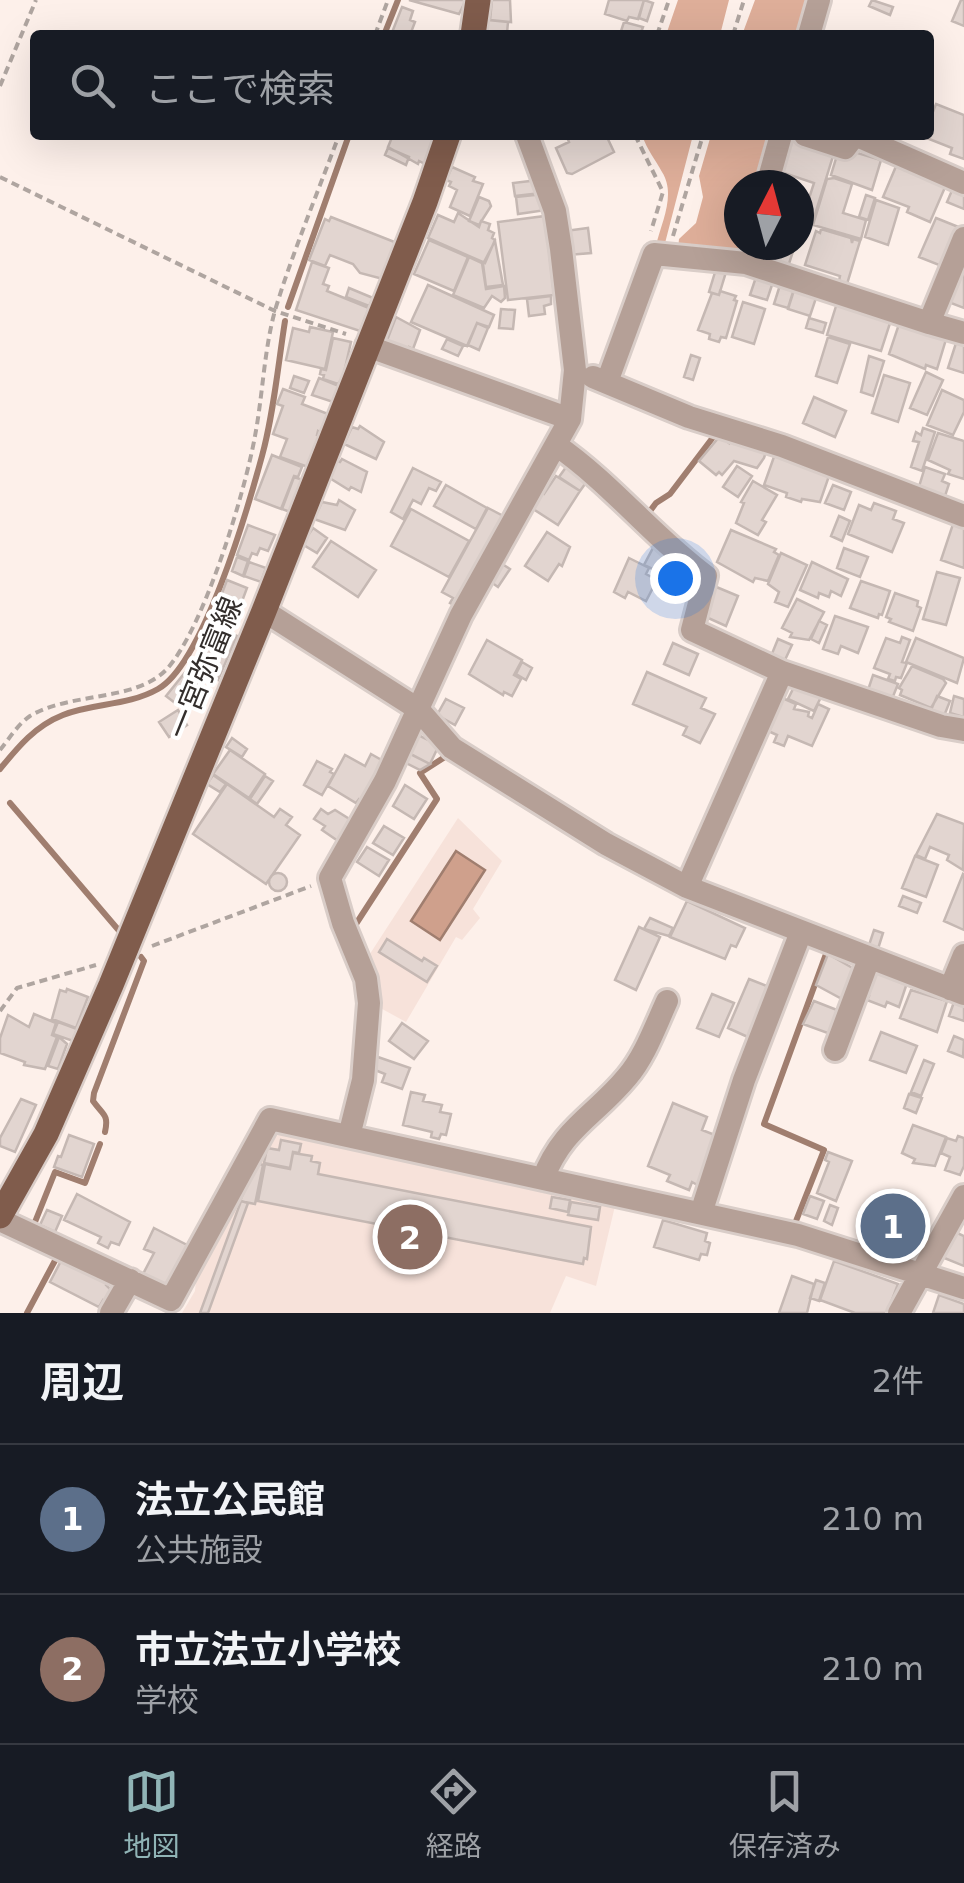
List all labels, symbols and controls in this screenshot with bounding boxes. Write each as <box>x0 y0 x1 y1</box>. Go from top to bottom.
search box <box>30 30 934 140</box>
icon: search <box>65 58 120 113</box>
text: ここで検索 <box>145 67 335 111</box>
north arrow <box>724 170 814 260</box>
your location <box>650 553 701 604</box>
street label: 一宮弥富線 <box>160 592 249 744</box>
pin: 1 <box>860 1188 926 1264</box>
pin: 2 <box>378 1200 442 1274</box>
text: 周辺 <box>40 1358 124 1407</box>
text: 2件 <box>872 1362 924 1400</box>
text: 法立公民館 <box>135 1478 325 1522</box>
text: 1 <box>61 1500 84 1538</box>
text: 210 m <box>822 1500 924 1538</box>
text: 公共施設 <box>135 1531 263 1569</box>
text: 市立法立小学校 <box>135 1628 401 1672</box>
text: 2 <box>61 1650 84 1688</box>
text: 210 m <box>822 1650 924 1688</box>
text: 学校 <box>135 1681 199 1719</box>
tab: 地図 <box>123 1764 179 1864</box>
tab: 経路 <box>426 1764 482 1864</box>
tab: 保存済み <box>729 1764 841 1864</box>

